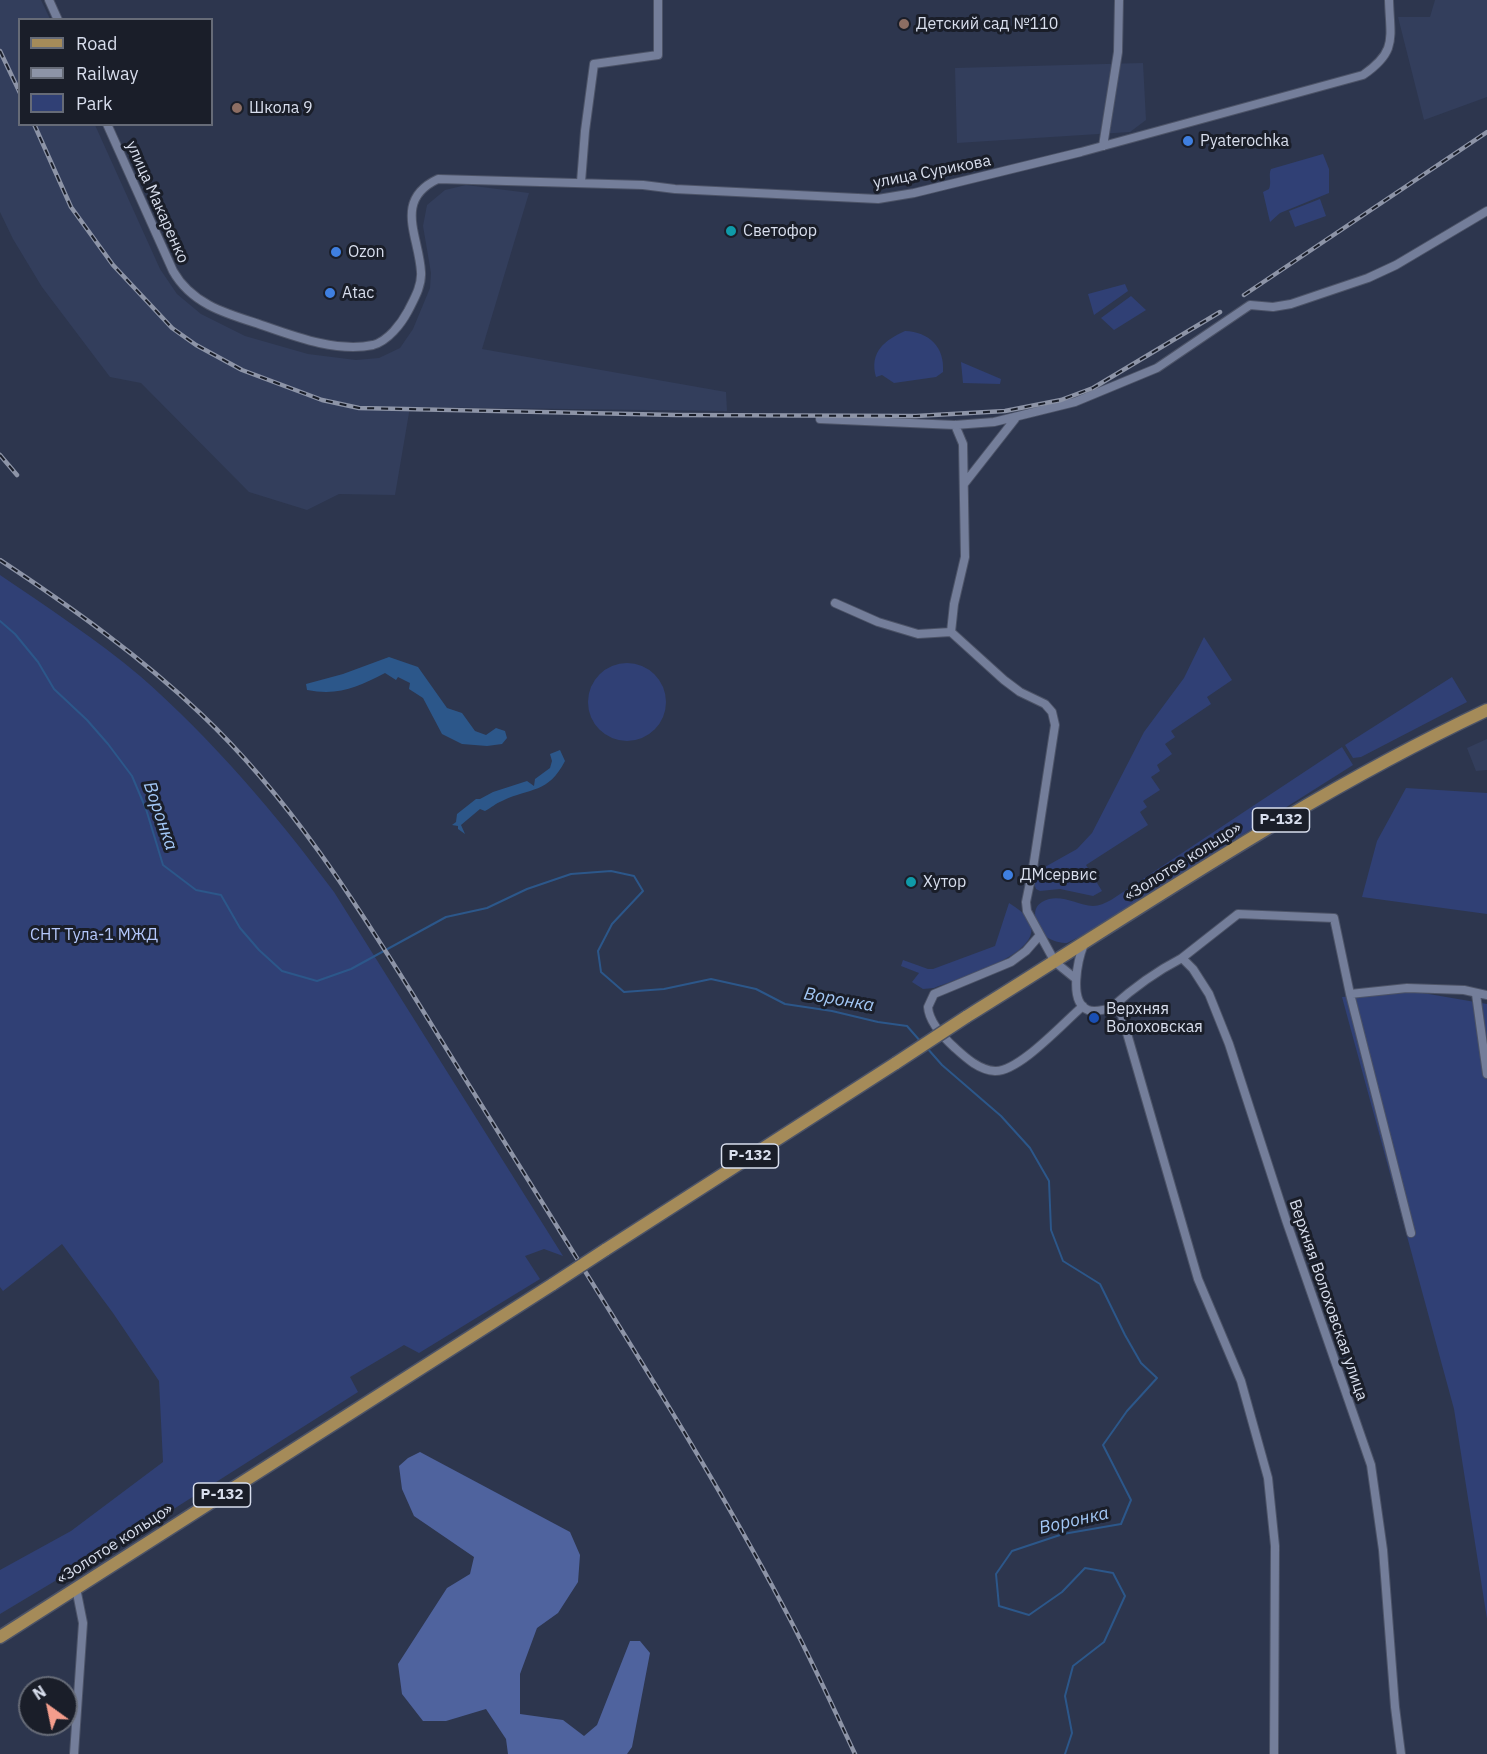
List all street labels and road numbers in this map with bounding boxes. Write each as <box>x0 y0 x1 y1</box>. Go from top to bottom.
street label: улица Макаренко <box>121 138 193 266</box>
street label: улица Сурикова <box>871 151 993 193</box>
road number: Р-132 <box>1252 808 1310 832</box>
street label: «Золотое кольцо» <box>1121 818 1245 906</box>
road number: Р-132 <box>722 1144 778 1168</box>
street label: Верхняя Волоховская улица <box>1284 1197 1372 1403</box>
road number: Р-132 <box>194 1483 250 1507</box>
street label: «Золотое кольцо» <box>53 1499 177 1589</box>

